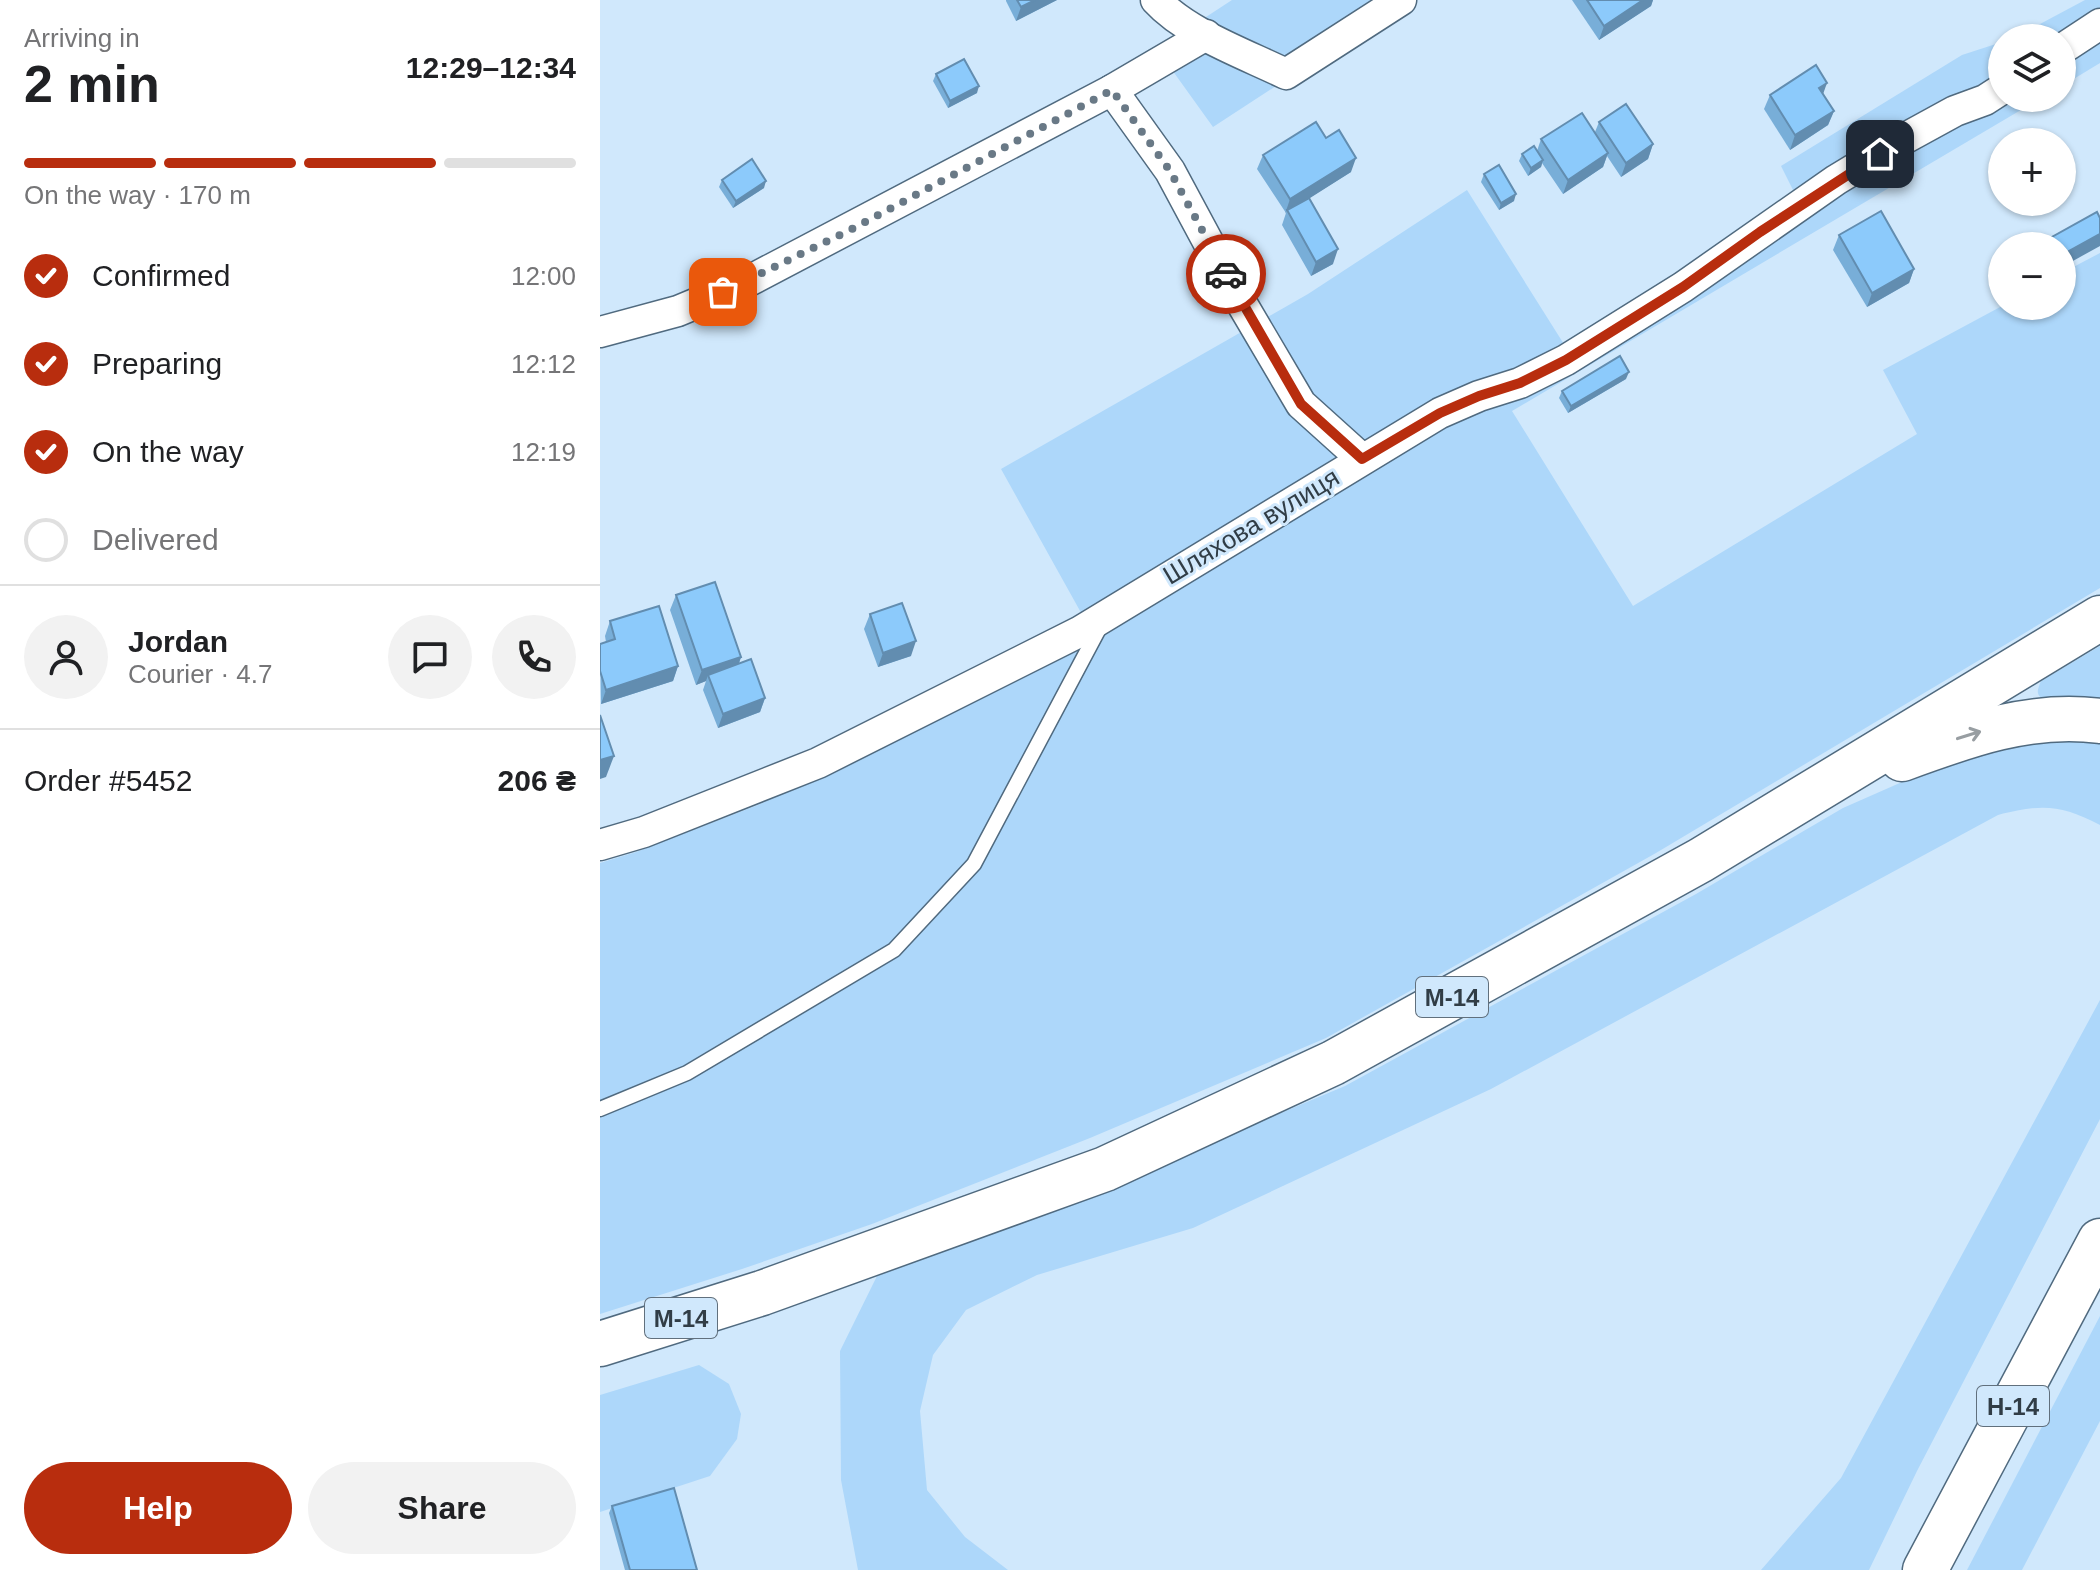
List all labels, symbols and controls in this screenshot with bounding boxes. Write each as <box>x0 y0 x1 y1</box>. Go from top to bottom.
text: Arriving in <box>24 23 140 53</box>
map controls <box>1988 24 2076 320</box>
button: layers <box>1988 24 2076 112</box>
text: 12:29–12:34 <box>406 51 576 84</box>
text: 2 min <box>24 55 160 113</box>
pin <box>1846 120 1914 188</box>
button: + <box>1988 128 2076 216</box>
icon: home <box>1858 132 1902 176</box>
text: On the way · 170 m <box>24 180 251 210</box>
button: − <box>1988 232 2076 320</box>
courier <box>1186 234 1266 314</box>
icon: car <box>1204 252 1248 296</box>
icon: check <box>24 254 68 298</box>
pin <box>689 258 757 326</box>
text: Confirmed <box>92 259 230 292</box>
text: 12:00 <box>511 261 576 291</box>
icon: bag <box>701 270 745 314</box>
icon: check <box>24 342 68 386</box>
text: Preparing <box>92 347 222 380</box>
text: 12:12 <box>511 349 576 379</box>
icon: check <box>24 430 68 474</box>
text: On the way <box>92 435 244 468</box>
text: 12:19 <box>511 437 576 467</box>
street label: Шляхова вулиця <box>1158 462 1344 590</box>
text: Delivered <box>92 523 219 556</box>
button: person <box>24 615 108 699</box>
button: chat <box>388 615 472 699</box>
button: phone <box>492 615 576 699</box>
text: Jordan <box>128 625 228 658</box>
text: Courier · 4.7 <box>128 659 273 689</box>
one-way arrow <box>1956 727 1982 742</box>
text: Order #5452 <box>24 764 192 797</box>
text: 206 ₴ <box>498 764 576 797</box>
road number: М-14 <box>1416 977 1488 1017</box>
road number: М-14 <box>645 1298 717 1338</box>
road number: Н-14 <box>1977 1386 2049 1426</box>
button: Help <box>24 1462 292 1554</box>
button: Share <box>308 1462 576 1554</box>

